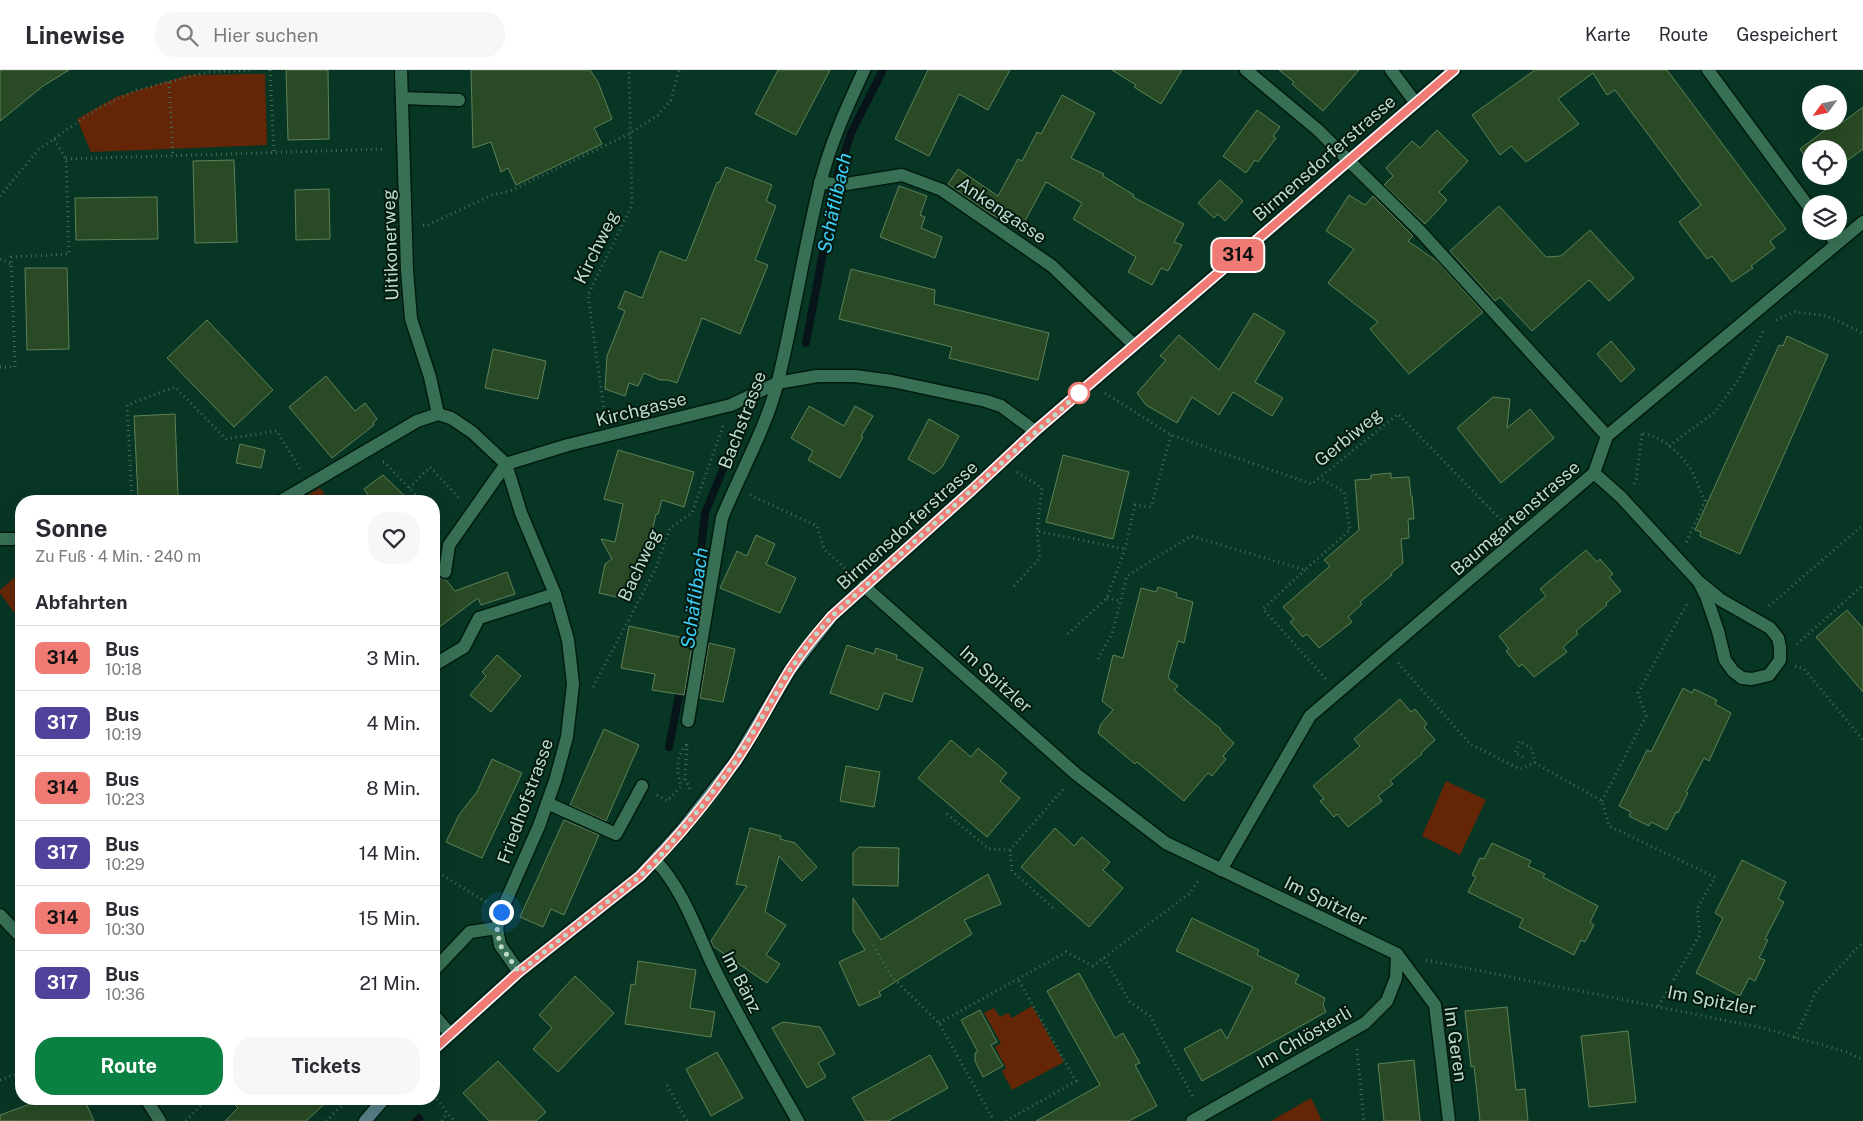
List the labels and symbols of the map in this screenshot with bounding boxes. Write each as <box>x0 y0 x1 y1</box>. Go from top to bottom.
north arrow <box>1802 85 1848 130</box>
street label: Birmensdorferstrasse <box>1248 90 1400 226</box>
water label: Schäflibach <box>813 151 855 255</box>
street label: Ankengasse <box>954 173 1050 247</box>
street label: Uitikonerweg <box>378 189 402 301</box>
street label: Kirchweg <box>569 207 623 287</box>
line badge: 314 <box>1209 239 1267 271</box>
street label: Bachstrasse <box>714 368 770 472</box>
unlabelled marker <box>1068 382 1090 404</box>
street label: Kirchgasse <box>593 388 689 430</box>
street label: Gerbiweg <box>1310 403 1386 471</box>
street label: Birmensdorferstrasse <box>832 456 982 594</box>
street label: Baumgartenstrasse <box>1446 456 1584 580</box>
street label: Bachweg <box>613 526 665 604</box>
water label: Schäflibach <box>676 546 712 650</box>
street label: Im Spitzler <box>955 641 1037 717</box>
street label: Friedhofstrasse <box>493 736 557 866</box>
street label: Im Spitzler <box>1281 872 1371 930</box>
your location <box>489 900 514 925</box>
street label: Im Bänz <box>718 948 766 1016</box>
street label: Im Spitzler <box>1666 981 1758 1019</box>
street label: Im Chlösterli <box>1253 1001 1355 1073</box>
street label: Im Geren <box>1440 1005 1472 1083</box>

